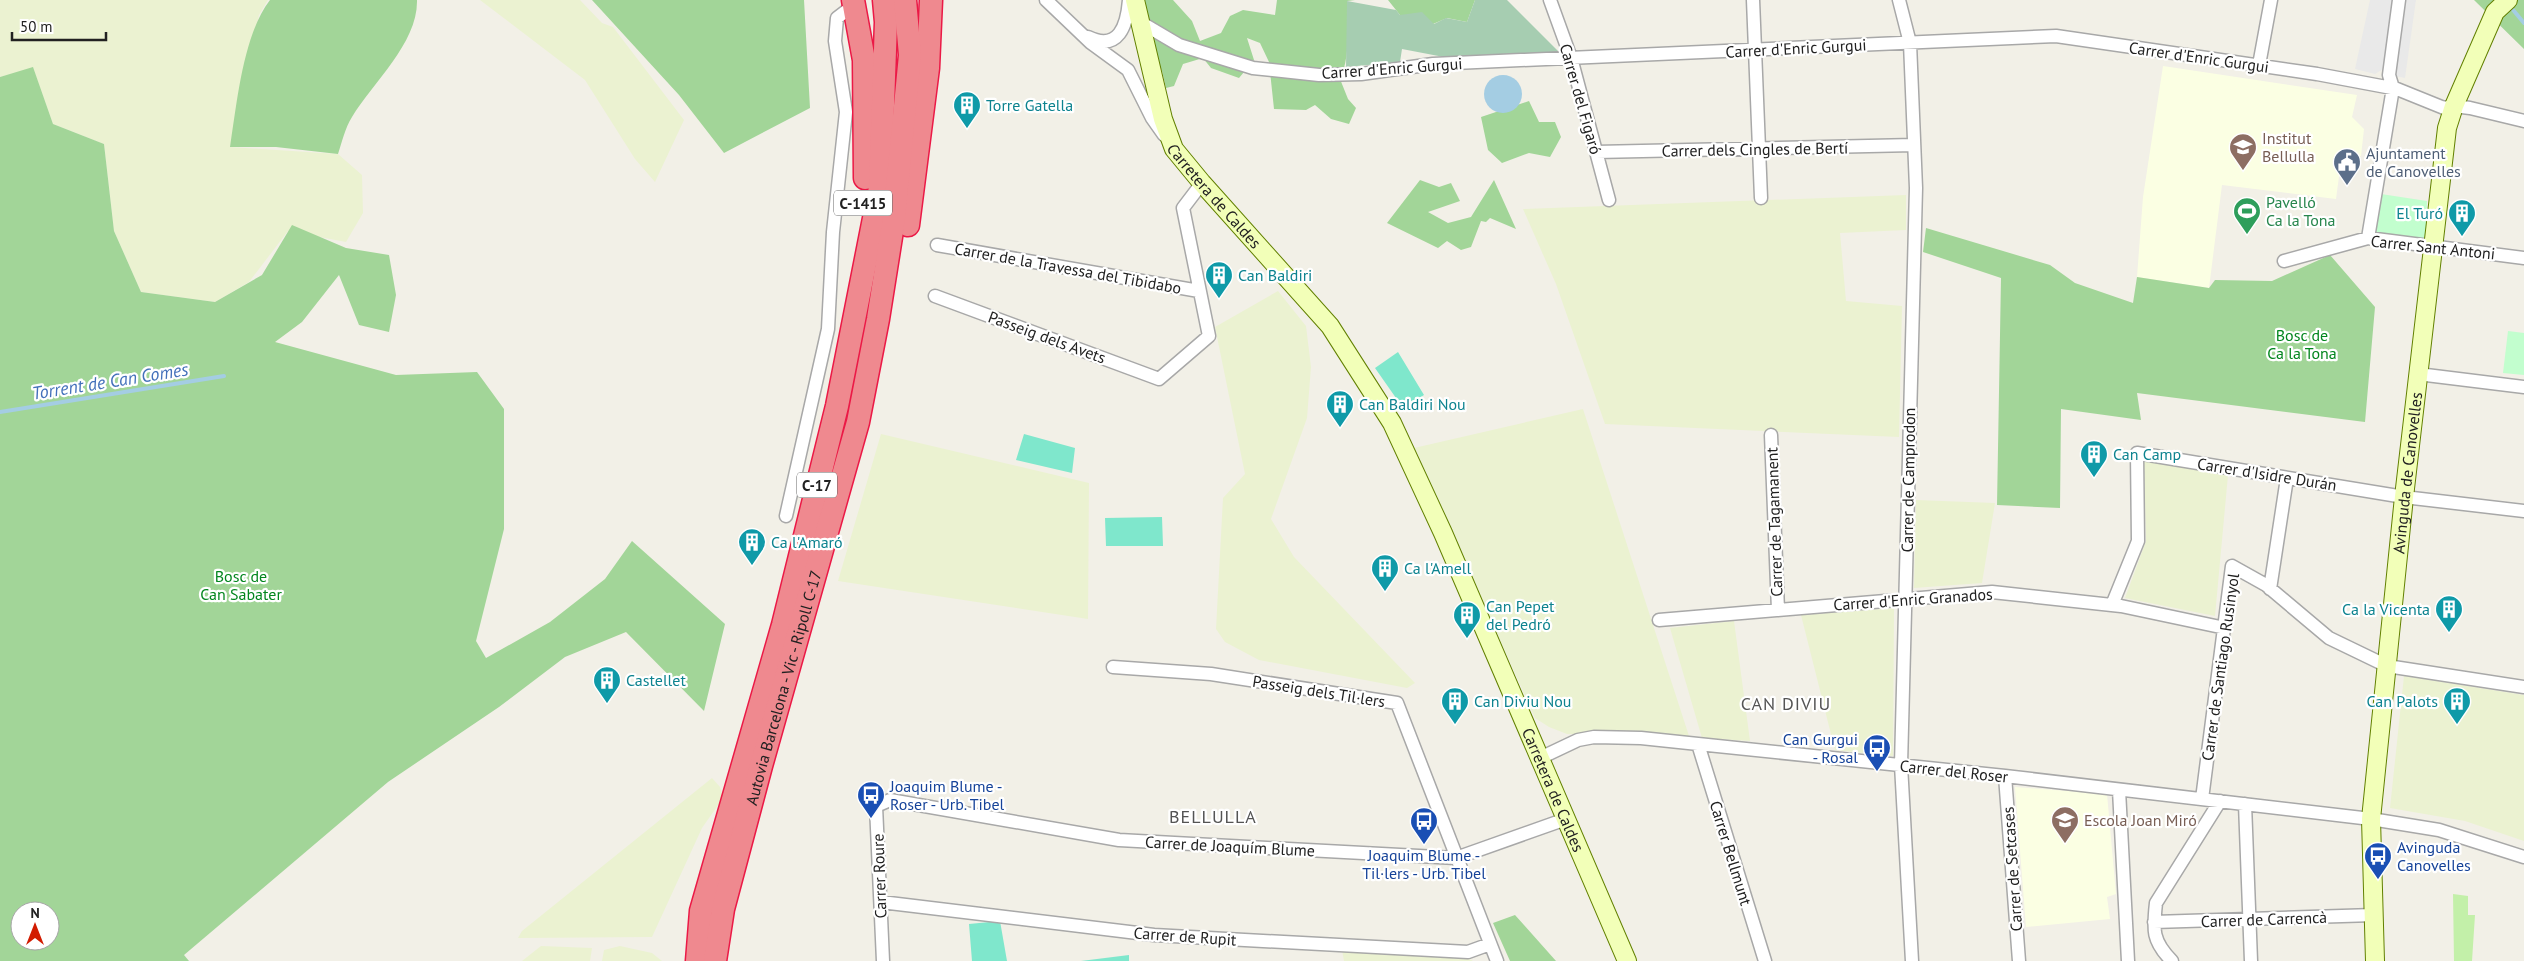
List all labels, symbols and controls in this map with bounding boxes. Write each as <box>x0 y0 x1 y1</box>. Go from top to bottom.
scale bar <box>12 10 106 42</box>
text: 50 m <box>20 17 53 36</box>
street label: Carrer d'Enric Gurgui <box>1725 34 1867 62</box>
street label: Carrer d'Enric Gurgui <box>2128 37 2270 77</box>
street label: Carrer del Figaró <box>1556 41 1606 157</box>
street label: Carrer d'Enric Gurgui <box>1321 53 1463 83</box>
building icon: Torre Gatella <box>952 90 982 129</box>
place label: Torre Gatella <box>986 95 1073 115</box>
place label: Institut Bellulla <box>2262 128 2315 166</box>
school or university icon: Institut Bellulla <box>2228 132 2258 171</box>
street label: Carrer dels Cingles de Bertí <box>1662 137 1848 161</box>
street label: Carretera de Caldes <box>1163 141 1266 253</box>
place label: Ajuntament de Canovelles <box>2366 143 2461 181</box>
public building icon: Ajuntament de Canovelles <box>2332 147 2362 186</box>
road number: C-1415 <box>834 190 892 216</box>
place label: Pavelló Ca la Tona <box>2266 192 2336 230</box>
sports icon: Pavelló Ca la Tona <box>2232 196 2262 235</box>
building icon: El Turó <box>2447 198 2477 237</box>
place label: El Turó <box>2396 203 2443 223</box>
street label: Carrer Sant Antoni <box>2370 231 2496 263</box>
street label: Carrer de la Travessa del Tibidabo <box>953 238 1183 298</box>
building icon: Can Baldiri <box>1204 260 1234 299</box>
place label: Can Baldiri <box>1238 265 1312 285</box>
street label: Passeig dels Avets <box>986 306 1109 368</box>
park label: Bosc de Ca la Tona <box>2267 325 2337 363</box>
water label: Torrent de Can Comes <box>30 357 191 405</box>
building icon: Can Baldiri Nou <box>1325 389 1355 428</box>
street label: Avinguda de Canovelles <box>2388 391 2426 555</box>
place label: Can Baldiri Nou <box>1359 394 1466 414</box>
street label: Carrer de Camprodon <box>1897 407 1919 553</box>
building icon: Can Camp <box>2079 439 2109 478</box>
place label: Can Camp <box>2113 444 2181 464</box>
street label: Carrer de Tagamanent <box>1761 446 1787 597</box>
street label: Carrer d'Isidre Durán <box>2196 453 2338 495</box>
road number: C-17 <box>797 472 837 498</box>
building icon: Ca l'Amaró <box>737 527 767 566</box>
place label: Ca l'Amaró <box>771 532 843 552</box>
building icon: Ca l'Amell <box>1370 553 1400 592</box>
place label: Ca l'Amell <box>1404 558 1471 578</box>
park label: Bosc de Can Sabater <box>200 566 282 604</box>
street label: Autovia Barcelona - Vic - Ripoll C-17 <box>741 568 826 807</box>
street label: Carrer de Santiago Rusinyol <box>2197 572 2243 762</box>
street label: Carrer d'Enric Granados <box>1833 583 1994 615</box>
building icon: Ca la Vicenta <box>2434 594 2464 633</box>
place label: Can Pepet del Pedró <box>1486 596 1555 634</box>
place label: Ca la Vicenta <box>2342 599 2430 619</box>
building icon: Can Pepet del Pedró <box>1452 600 1482 639</box>
building icon: Castellet <box>592 665 622 704</box>
place label: Castellet <box>626 670 686 690</box>
street label: Passeig dels Til·lers <box>1251 671 1387 711</box>
building icon: Can Diviu Nou <box>1440 686 1470 725</box>
building icon: Can Palots <box>2442 686 2472 725</box>
place label: Can Diviu Nou <box>1474 691 1571 711</box>
place label: Can Palots <box>2366 691 2438 711</box>
district label: CAN DIVIU <box>1741 692 1831 715</box>
street label: Carretera de Caldes <box>1518 725 1589 855</box>
place label: Can Gurgui - Rosal <box>1783 729 1858 767</box>
bus stop icon: Can Gurgui - Rosal <box>1862 733 1892 772</box>
street label: Carrer del Roser <box>1899 755 2010 787</box>
place label: Joaquim Blume - Roser - Urb. Tibel <box>889 776 1005 814</box>
bus stop icon: Joaquim Blume - Roser - Urb. Tibel <box>856 780 886 819</box>
street label: Carrer Bellmunt <box>1706 798 1757 908</box>
district label: BELLULLA <box>1169 805 1257 828</box>
school or university icon: Escola Joan Miró <box>2050 805 2080 844</box>
bus stop icon: Joaquim Blume - Til·lers - Urb. Tibel <box>1409 806 1439 845</box>
street label: Carrer de Setcases <box>1998 806 2026 932</box>
place label: Escola Joan Miró <box>2084 810 2197 830</box>
street label: Carrer de Joaquím Blume <box>1144 832 1316 860</box>
street label: Carrer Roure <box>868 833 890 919</box>
place label: Avinguda Canovelles <box>2397 837 2471 875</box>
bus stop icon: Avinguda Canovelles <box>2363 841 2393 880</box>
place label: Joaquim Blume - Til·lers - Urb. Tibel <box>1362 845 1486 883</box>
north arrow <box>10 901 60 951</box>
text: N <box>30 904 40 922</box>
street label: Carrer de Carrencà <box>2201 907 2327 931</box>
street label: Carrer de Rupit <box>1133 922 1238 950</box>

